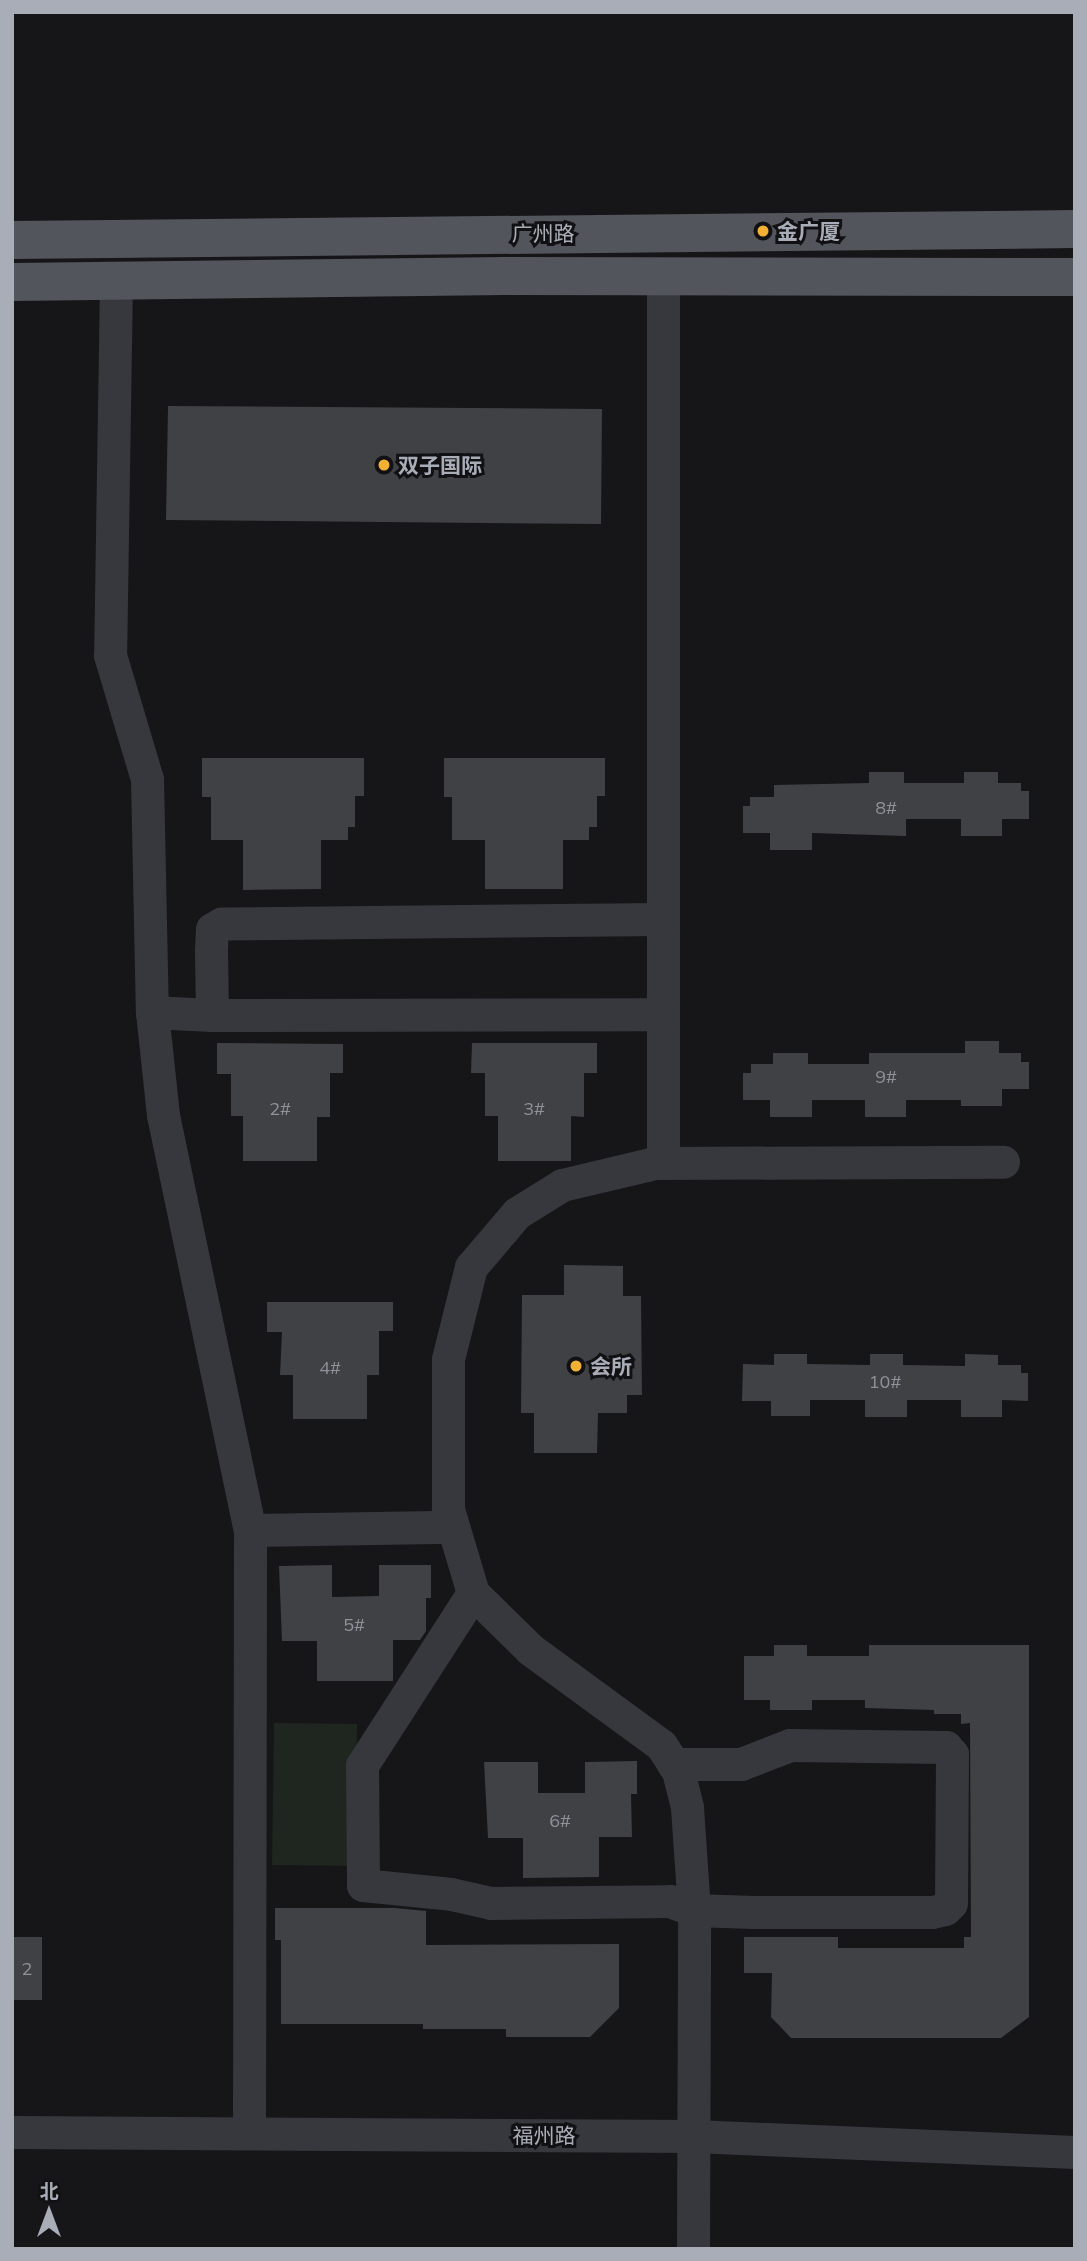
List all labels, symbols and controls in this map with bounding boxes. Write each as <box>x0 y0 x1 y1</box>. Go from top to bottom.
place label: 金广厦 <box>777 218 840 244</box>
street label: 广州路 <box>512 220 574 246</box>
marker: 金广厦 <box>755 223 771 239</box>
place label: 双子国际 <box>398 452 482 478</box>
marker: 双子国际 <box>376 457 392 473</box>
house number: 8# <box>875 797 897 819</box>
house number: 9# <box>875 1066 897 1088</box>
house number: 2# <box>269 1098 291 1120</box>
house number: 3# <box>523 1098 545 1120</box>
place label: 会所 <box>590 1353 632 1379</box>
house number: 4# <box>319 1357 341 1379</box>
marker: 会所 <box>568 1358 584 1374</box>
house number: 10# <box>869 1371 901 1393</box>
house number: 5# <box>343 1614 365 1636</box>
house number: 6# <box>549 1810 571 1832</box>
house number: 2 <box>22 1958 32 1980</box>
street label: 福州路 <box>513 2122 575 2148</box>
north arrow <box>14 2177 84 2247</box>
text: 北 <box>39 2179 59 2203</box>

